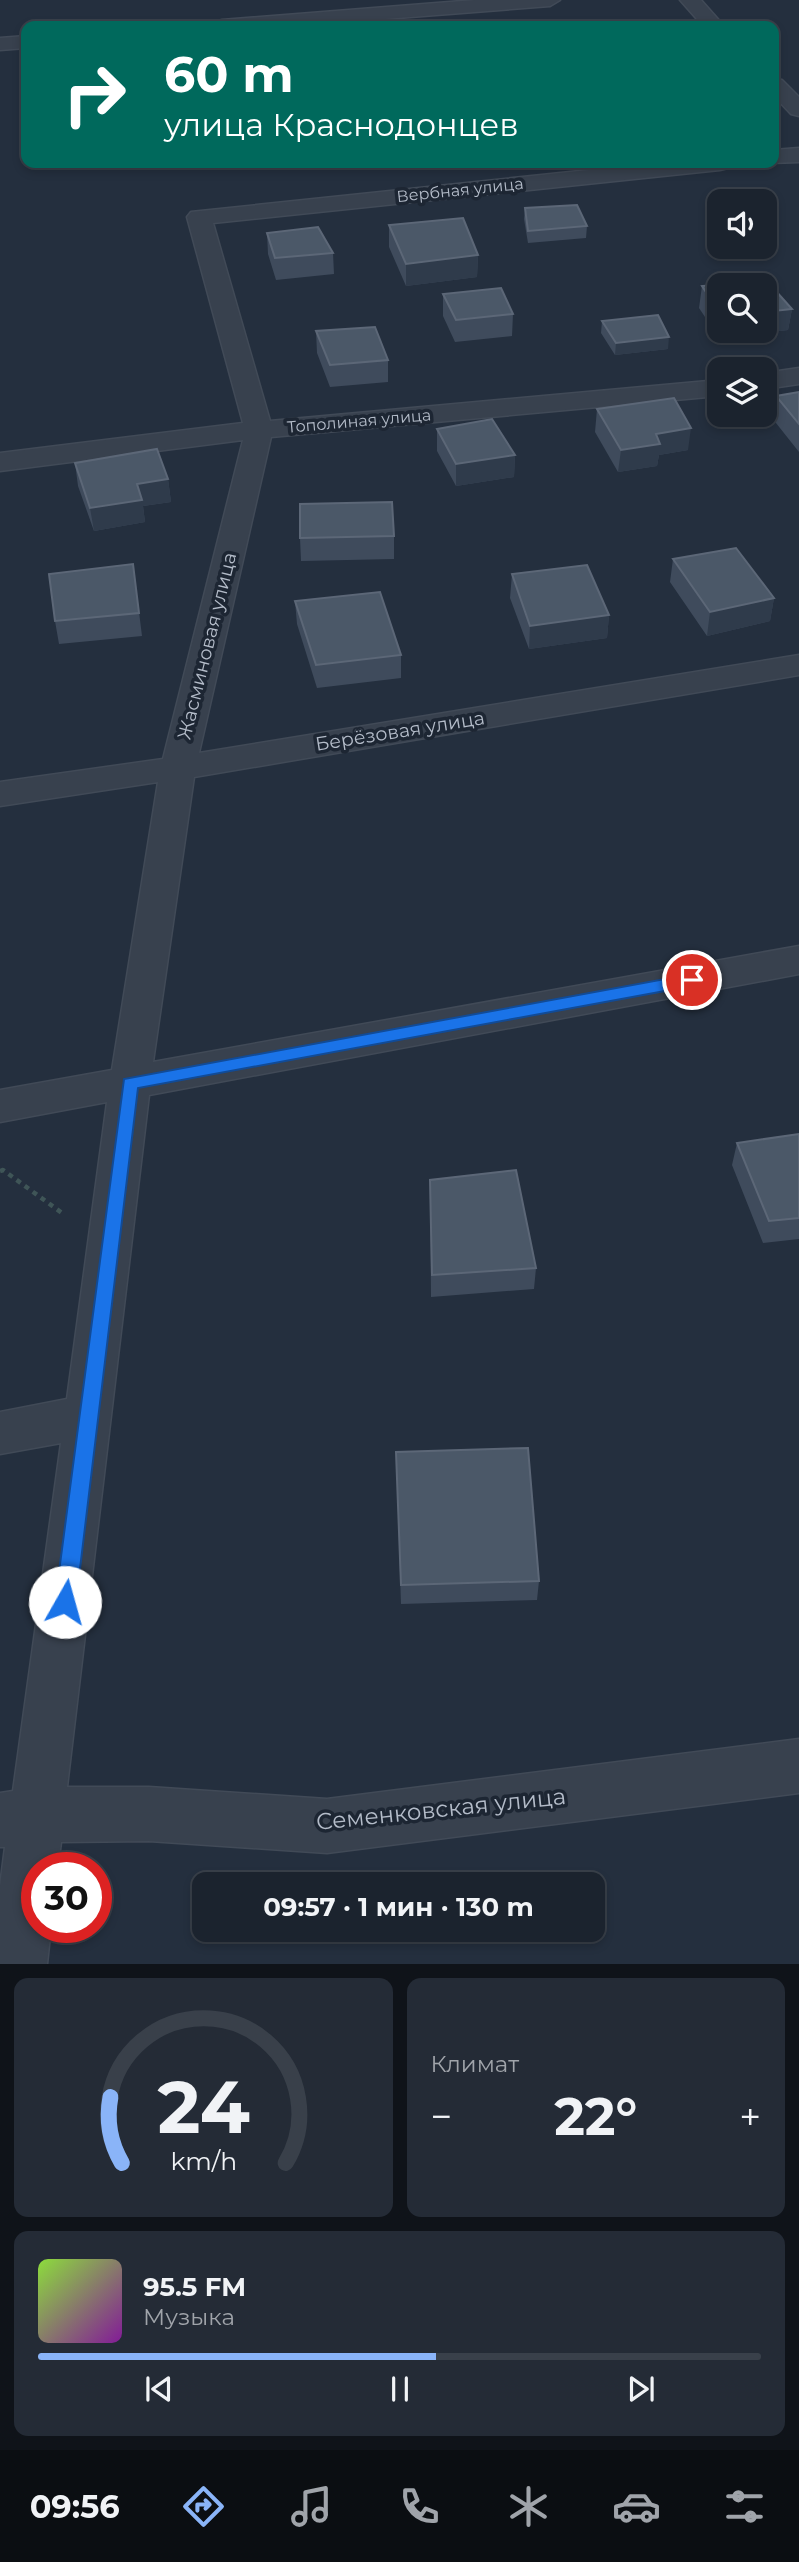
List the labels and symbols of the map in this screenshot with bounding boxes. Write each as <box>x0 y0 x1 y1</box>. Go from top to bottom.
street label: Вербная улица <box>396 174 524 206</box>
street label: Тополиная улица <box>286 405 432 437</box>
street label: Жасминовая улица <box>173 550 241 742</box>
street label: Берёзовая улица <box>314 706 486 756</box>
pin <box>662 950 722 1010</box>
position arrow <box>28 1565 102 1639</box>
street label: Семенковская улица <box>315 1782 567 1836</box>
speed limit sign: 30 <box>21 1852 112 1943</box>

